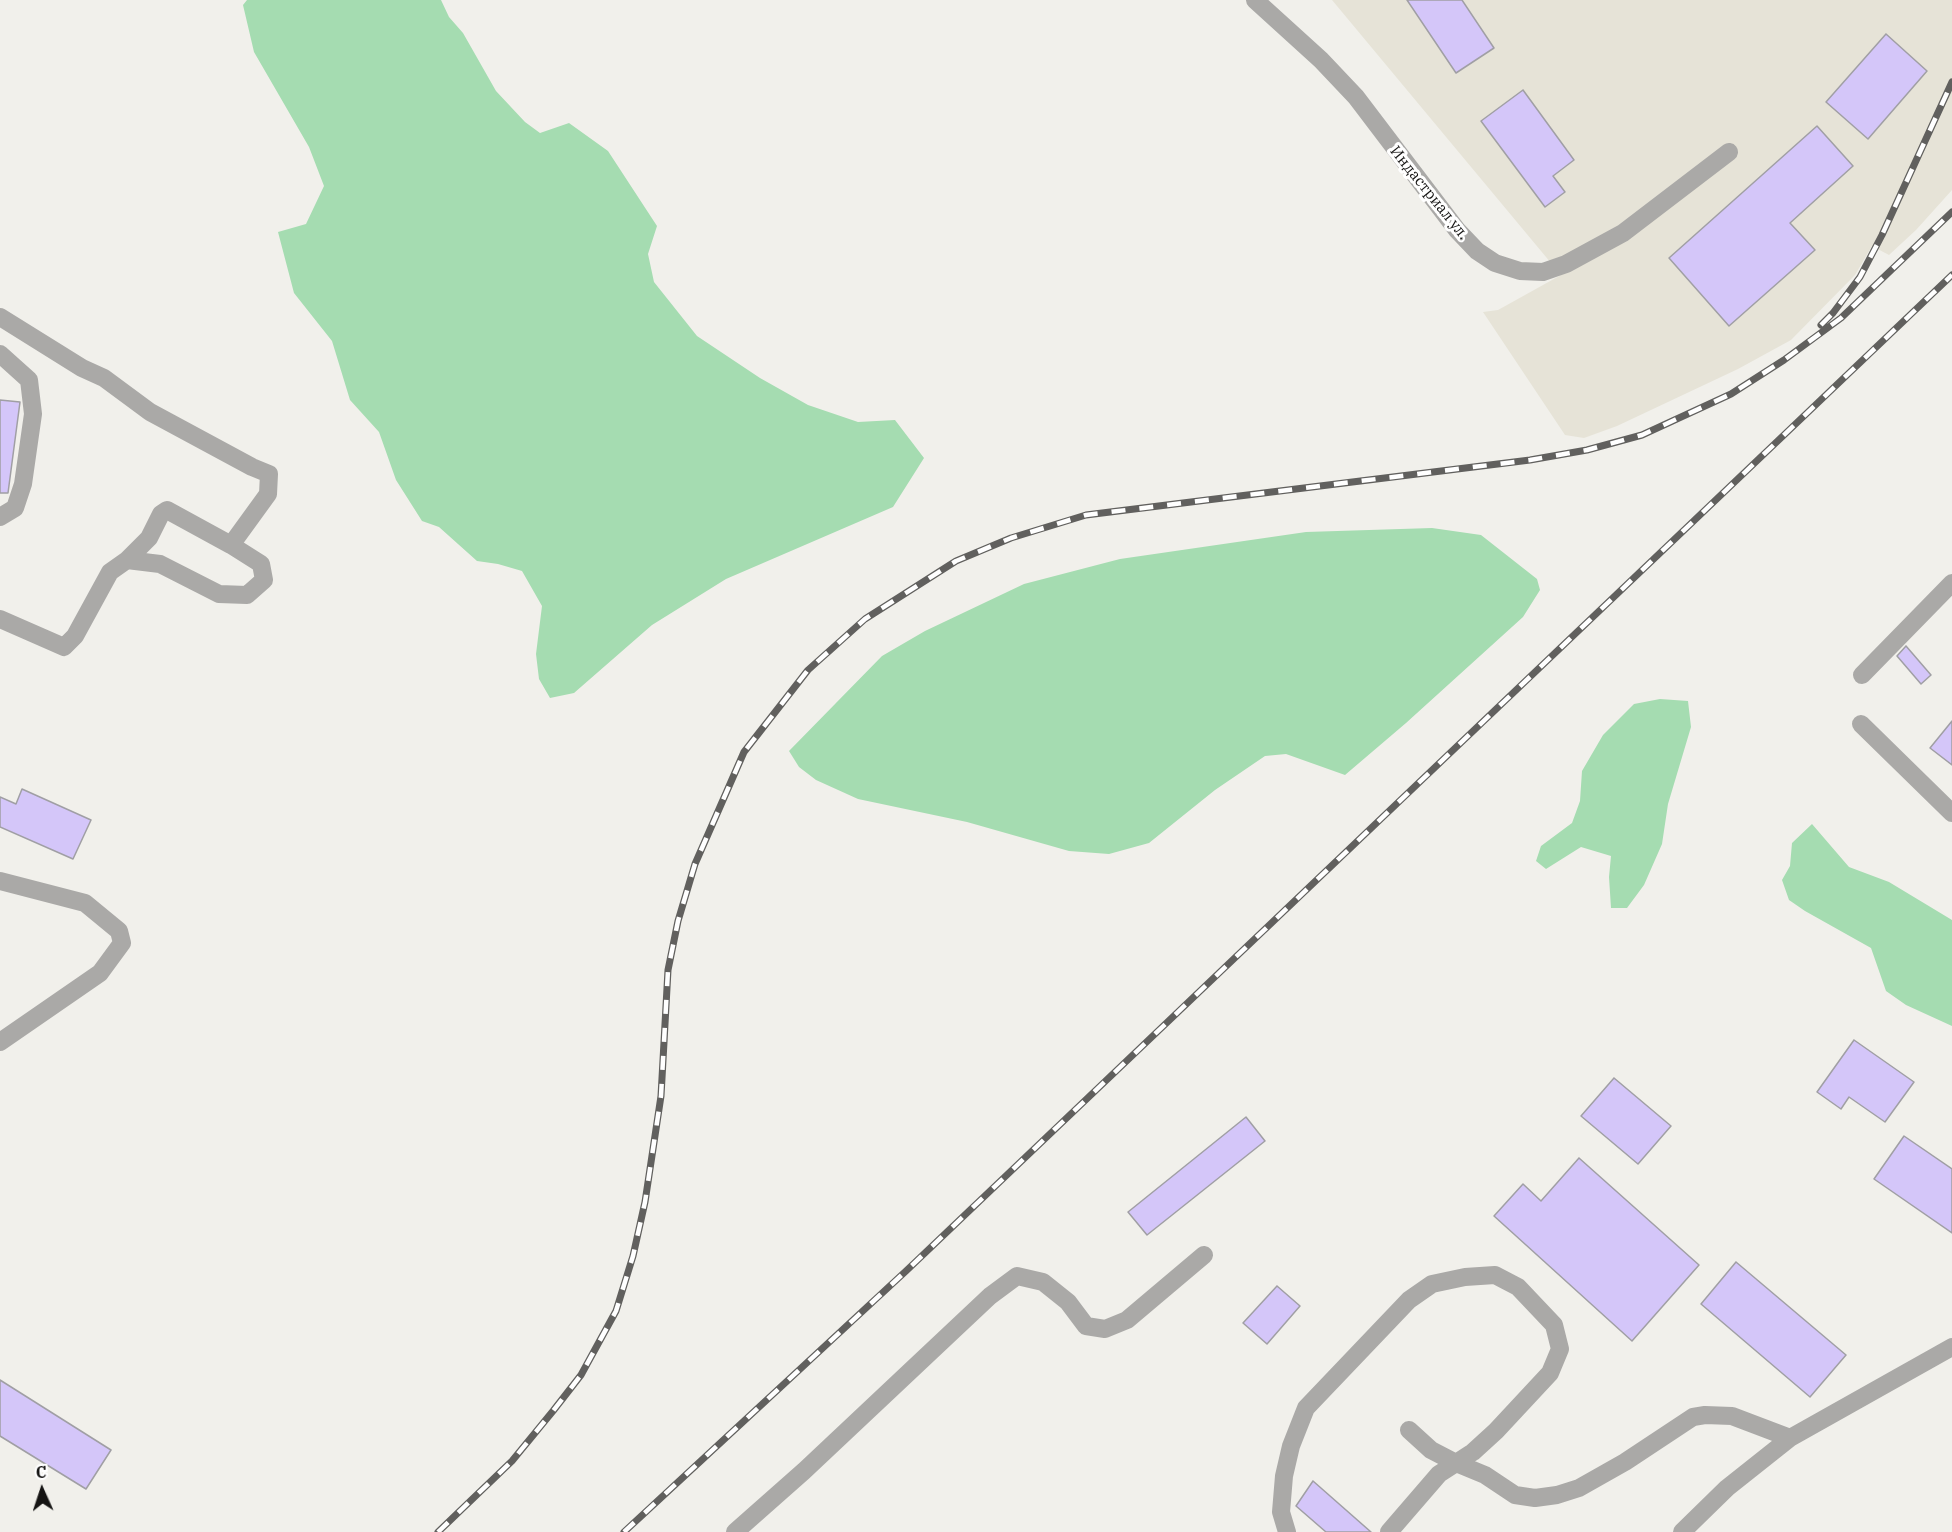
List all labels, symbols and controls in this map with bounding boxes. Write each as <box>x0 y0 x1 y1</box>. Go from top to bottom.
street label: Индастриал ул. <box>1386 143 1472 243</box>
north arrow <box>12 1460 72 1520</box>
text: С <box>35 1462 47 1482</box>

